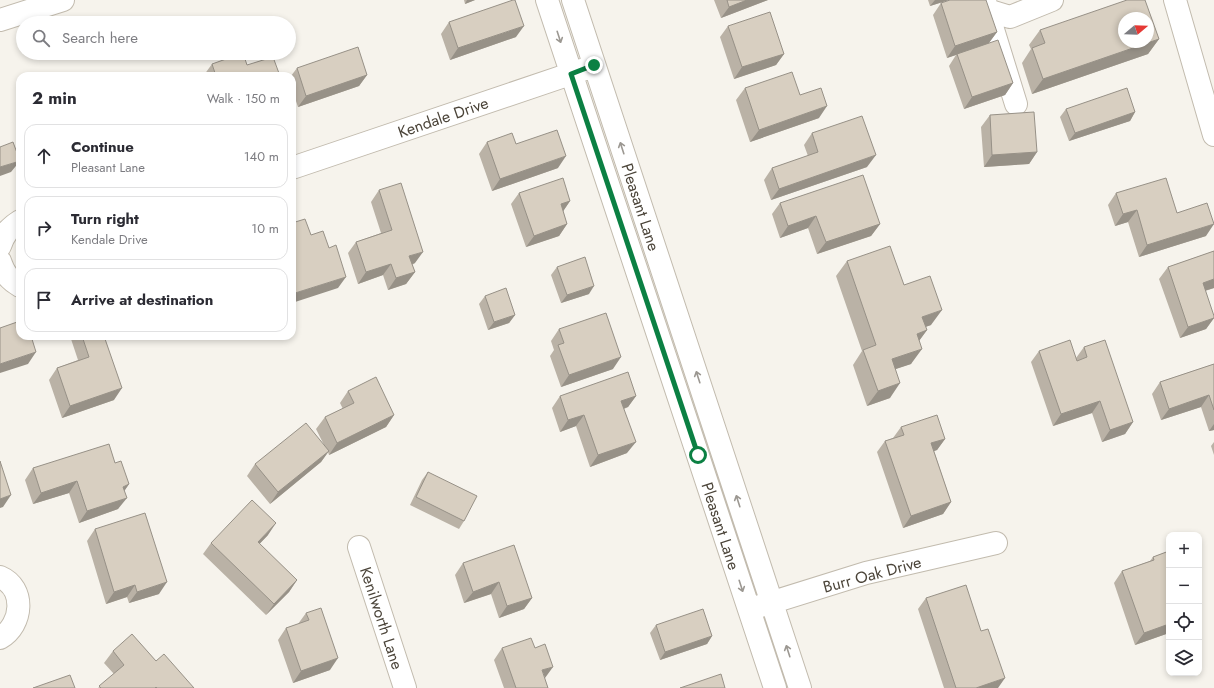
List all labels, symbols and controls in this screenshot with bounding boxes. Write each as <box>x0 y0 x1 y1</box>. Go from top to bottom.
north arrow <box>1118 12 1154 48</box>
search box <box>16 16 296 60</box>
icon: search <box>30 27 52 49</box>
text: Search here <box>62 27 138 49</box>
one-way arrow <box>556 30 563 43</box>
route end <box>585 56 603 74</box>
text: 2 min <box>32 86 77 110</box>
text: Walk · 150 m <box>207 89 280 108</box>
street label: Kendale Drive <box>395 91 491 144</box>
text: Continue <box>71 136 134 158</box>
one-way arrow <box>618 141 625 154</box>
icon: ahead <box>33 145 55 167</box>
text: 140 m <box>244 147 279 166</box>
text: Pleasant Lane <box>71 158 145 177</box>
street label: Pleasant Lane <box>616 160 666 254</box>
text: Turn right <box>71 208 139 230</box>
icon: right <box>33 217 55 239</box>
text: 10 m <box>251 219 279 238</box>
text: Kendale Drive <box>71 230 148 249</box>
icon: arrive <box>33 289 55 311</box>
text: Arrive at destination <box>71 289 213 311</box>
one-way arrow <box>693 372 701 384</box>
route start <box>689 446 707 464</box>
street label: Pleasant Lane <box>696 479 746 573</box>
one-way arrow <box>734 495 741 508</box>
map controls <box>1166 532 1202 676</box>
button: + <box>1166 532 1202 568</box>
street label: Burr Oak Drive <box>820 550 924 599</box>
street label: Kenilworth Lane <box>354 564 409 672</box>
button: − <box>1166 568 1202 604</box>
one-way arrow <box>738 579 745 592</box>
button: locate <box>1166 604 1202 640</box>
button: layers <box>1166 640 1202 676</box>
one-way arrow <box>783 645 791 657</box>

